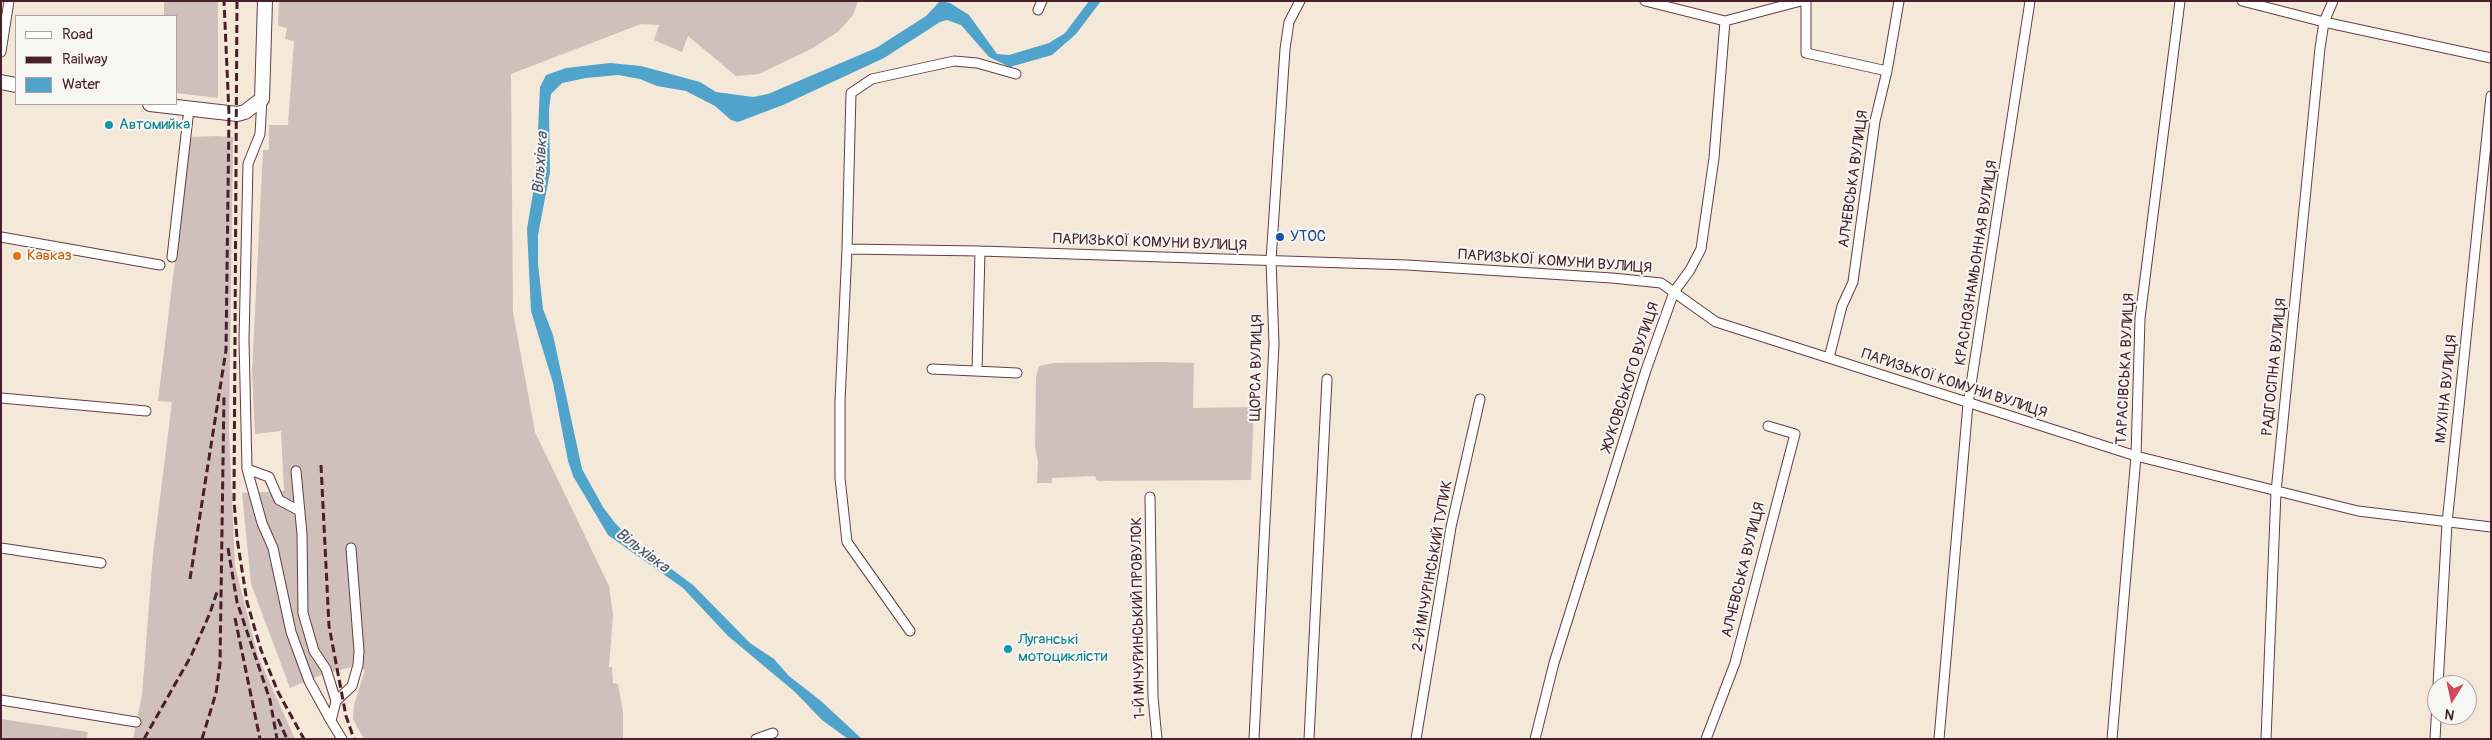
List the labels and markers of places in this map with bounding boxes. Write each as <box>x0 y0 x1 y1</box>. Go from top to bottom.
place label: Автомийка <box>119 116 190 134</box>
marker: Автомийка <box>103 119 115 131</box>
place label: УТОС <box>1290 228 1326 246</box>
marker: УТОС <box>1274 231 1286 243</box>
place label: Кавказ <box>27 247 72 265</box>
marker: Кавказ <box>11 250 23 262</box>
place label: Луганські мотоциклісти <box>1018 631 1107 666</box>
marker: Луганські мотоциклісти <box>1002 643 1014 655</box>

